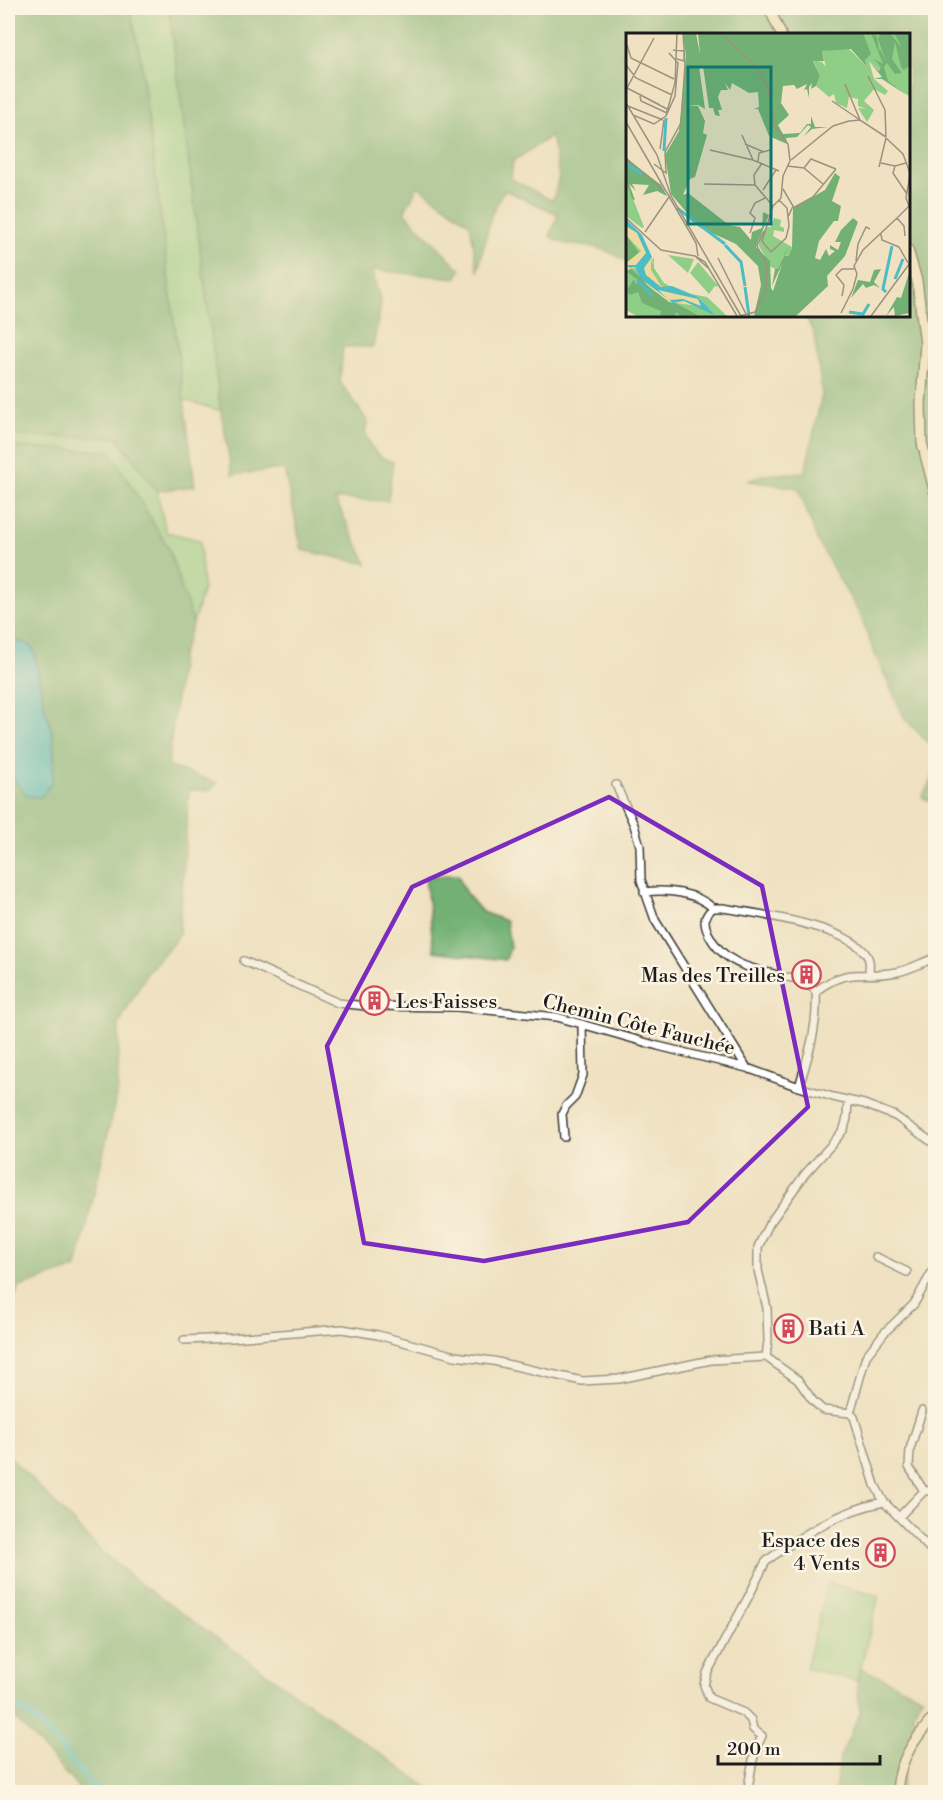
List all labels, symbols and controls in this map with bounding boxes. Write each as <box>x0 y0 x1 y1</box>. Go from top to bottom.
inset map <box>626 33 910 316</box>
building icon: Mas des Treilles <box>790 959 822 991</box>
place label: Mas des Treilles <box>641 964 785 989</box>
building icon: Les Faisses <box>359 985 391 1017</box>
street label: Chemin Côte Fauchée <box>540 989 737 1061</box>
place label: Les Faisses <box>396 990 497 1015</box>
building icon: Bati A <box>772 1312 804 1344</box>
place label: Bati A <box>808 1317 866 1342</box>
place label: Espace des 4 Vents <box>761 1529 860 1577</box>
building icon: Espace des 4 Vents <box>865 1536 897 1568</box>
scale bar <box>718 1728 880 1766</box>
text: 200 m <box>727 1738 781 1761</box>

